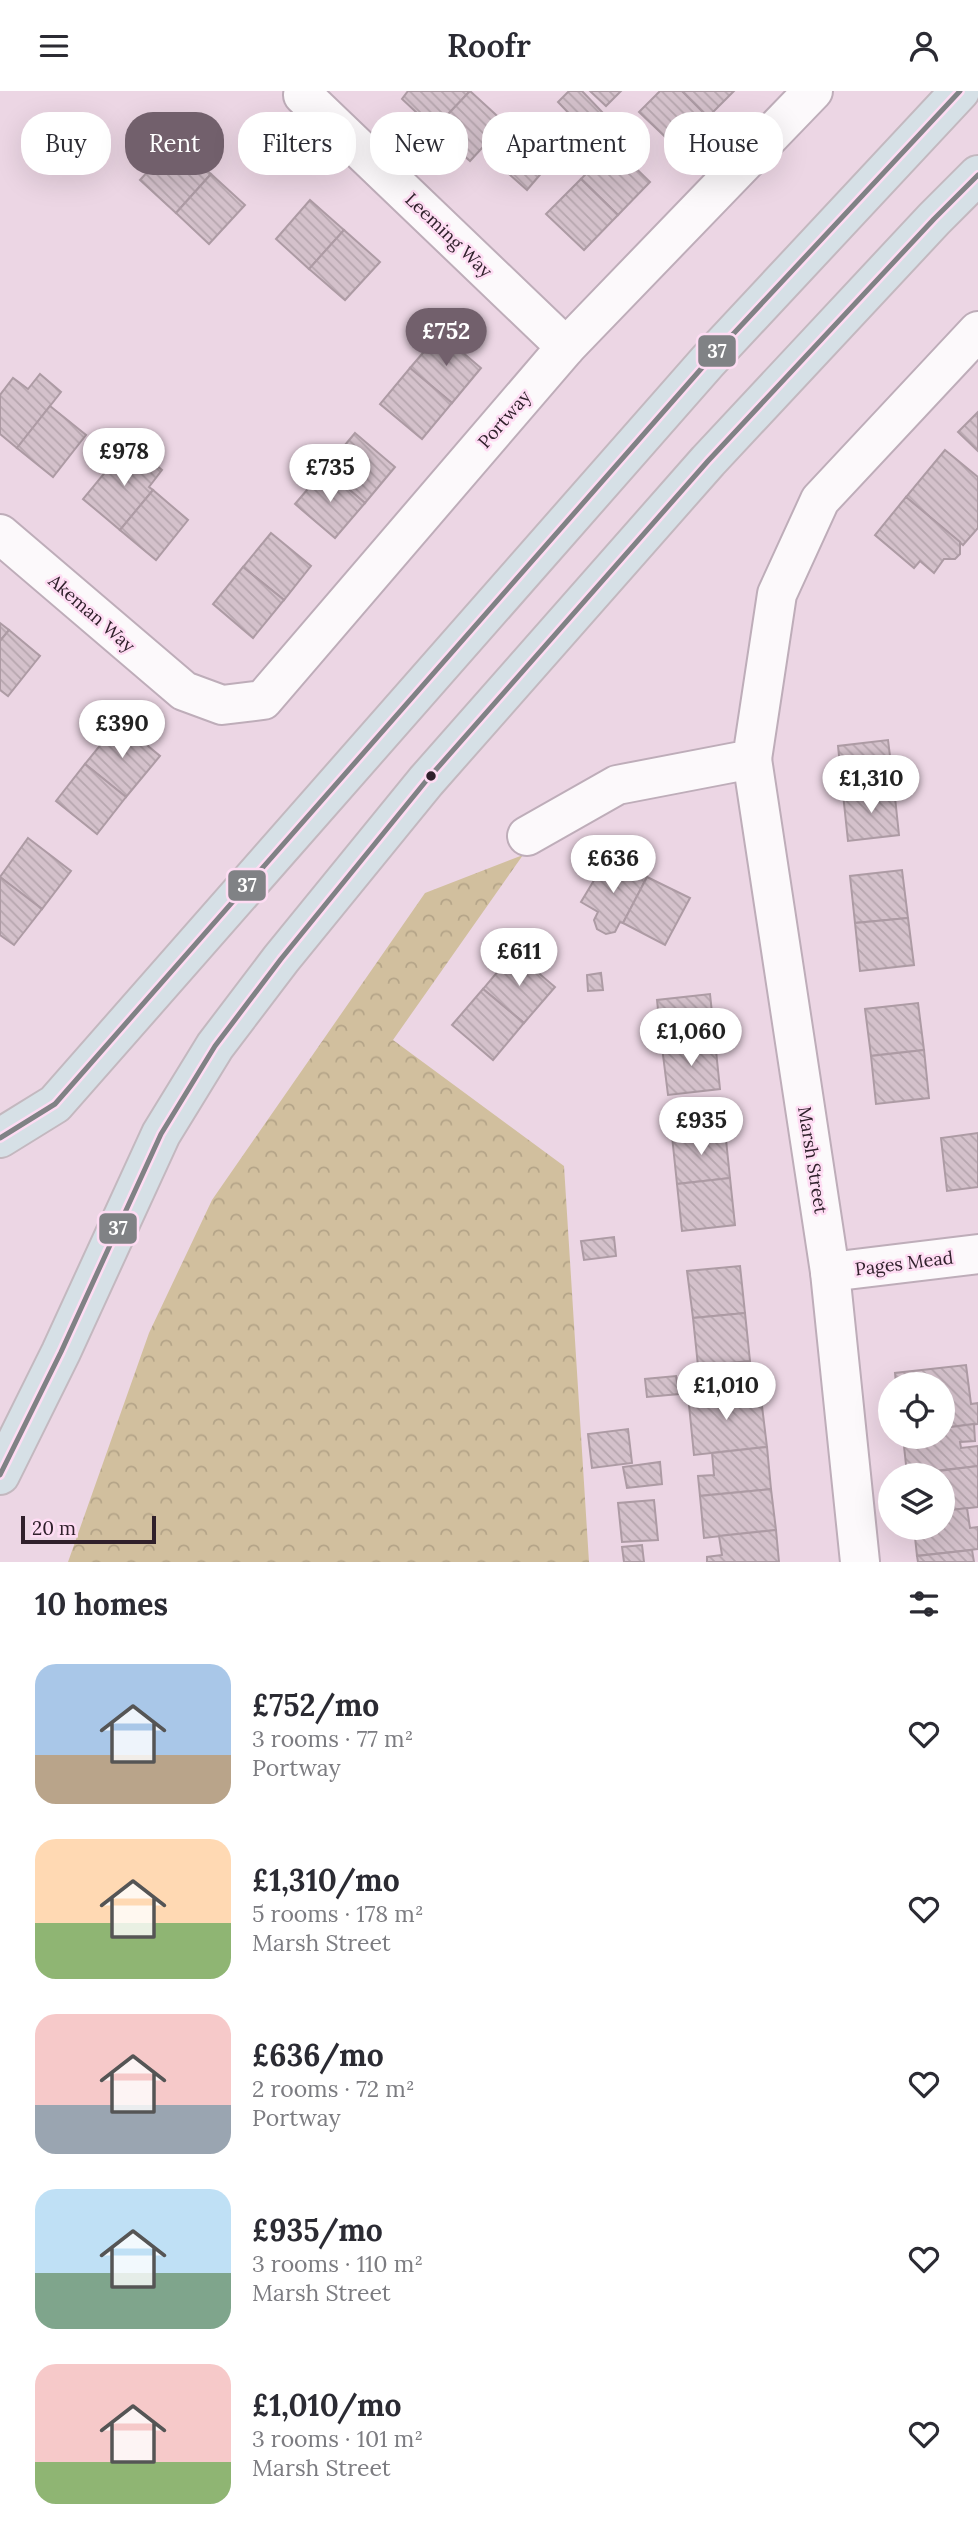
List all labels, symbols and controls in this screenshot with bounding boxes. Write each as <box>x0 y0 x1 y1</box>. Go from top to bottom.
text: Roofr <box>447 25 531 66</box>
icon: menu <box>35 27 73 65</box>
icon: person <box>905 27 943 65</box>
chip: Buy <box>21 112 111 175</box>
chip: Rent <box>125 112 224 175</box>
chip: Filters <box>238 112 356 175</box>
chip: New <box>370 112 468 175</box>
chip: Apartment <box>482 112 650 175</box>
chip: House <box>664 112 783 175</box>
street label: Leeming Way <box>401 188 498 283</box>
pin: £752 <box>405 309 487 368</box>
text: £752 <box>422 316 470 345</box>
line badge: 37 <box>697 334 737 368</box>
text: 37 <box>707 339 727 363</box>
street label: Portway <box>473 385 536 453</box>
pin: £978 <box>83 429 165 488</box>
text: £978 <box>99 436 149 465</box>
pin: £735 <box>289 445 371 504</box>
text: £735 <box>305 452 355 481</box>
street label: Akeman Way <box>43 568 140 657</box>
pin: £390 <box>81 701 163 760</box>
text: £390 <box>95 708 149 737</box>
pin: £1,310 <box>814 755 928 815</box>
text: £1,310 <box>838 763 904 792</box>
unlabelled marker <box>424 769 438 783</box>
pin: £636 <box>572 835 654 895</box>
text: £636 <box>587 843 639 872</box>
line badge: 37 <box>227 869 267 902</box>
text: 37 <box>237 873 257 897</box>
pin: £611 <box>478 929 560 988</box>
text: £611 <box>496 936 542 965</box>
pin: £1,060 <box>634 1009 748 1068</box>
text: £1,060 <box>656 1016 726 1045</box>
pin: £935 <box>660 1097 742 1157</box>
text: £935 <box>675 1105 727 1134</box>
street label: Marsh Street <box>793 1105 833 1215</box>
line badge: 37 <box>98 1212 138 1245</box>
text: 37 <box>108 1216 128 1240</box>
street label: Pages Mead <box>853 1246 955 1280</box>
pin: £1,010 <box>669 1363 783 1422</box>
text: £1,010 <box>693 1370 759 1399</box>
map controls <box>878 1372 955 1540</box>
button: locate <box>878 1372 955 1449</box>
button: layers <box>878 1463 955 1540</box>
scale bar <box>21 1513 156 1545</box>
text: 20 m <box>32 1516 76 1540</box>
text: 10 homes <box>35 1585 168 1623</box>
icon: filters <box>905 1585 943 1623</box>
text: £752/mo <box>252 1686 379 1724</box>
icon: home <box>91 1692 175 1776</box>
icon: heart <box>905 1715 943 1753</box>
text: 3 rooms · 77 m² <box>252 1724 413 1753</box>
text: Portway <box>252 1753 341 1782</box>
text: £1,310/mo <box>252 1861 400 1899</box>
icon: home <box>91 1867 175 1951</box>
icon: heart <box>905 1890 943 1928</box>
text: 5 rooms · 178 m² <box>252 1899 424 1928</box>
text: Marsh Street <box>252 1928 391 1957</box>
text: £636/mo <box>252 2036 384 2074</box>
icon: home <box>91 2042 175 2126</box>
icon: heart <box>905 2065 943 2103</box>
text: 2 rooms · 72 m² <box>252 2074 415 2103</box>
text: Portway <box>252 2103 341 2132</box>
text: £935/mo <box>252 2211 383 2249</box>
icon: home <box>91 2217 175 2301</box>
icon: heart <box>905 2240 943 2278</box>
text: 3 rooms · 110 m² <box>252 2249 423 2278</box>
text: Marsh Street <box>252 2278 391 2307</box>
text: £1,010/mo <box>252 2386 402 2424</box>
icon: home <box>91 2392 175 2476</box>
icon: heart <box>905 2415 943 2453</box>
text: 3 rooms · 101 m² <box>252 2424 423 2453</box>
text: Marsh Street <box>252 2453 391 2482</box>

